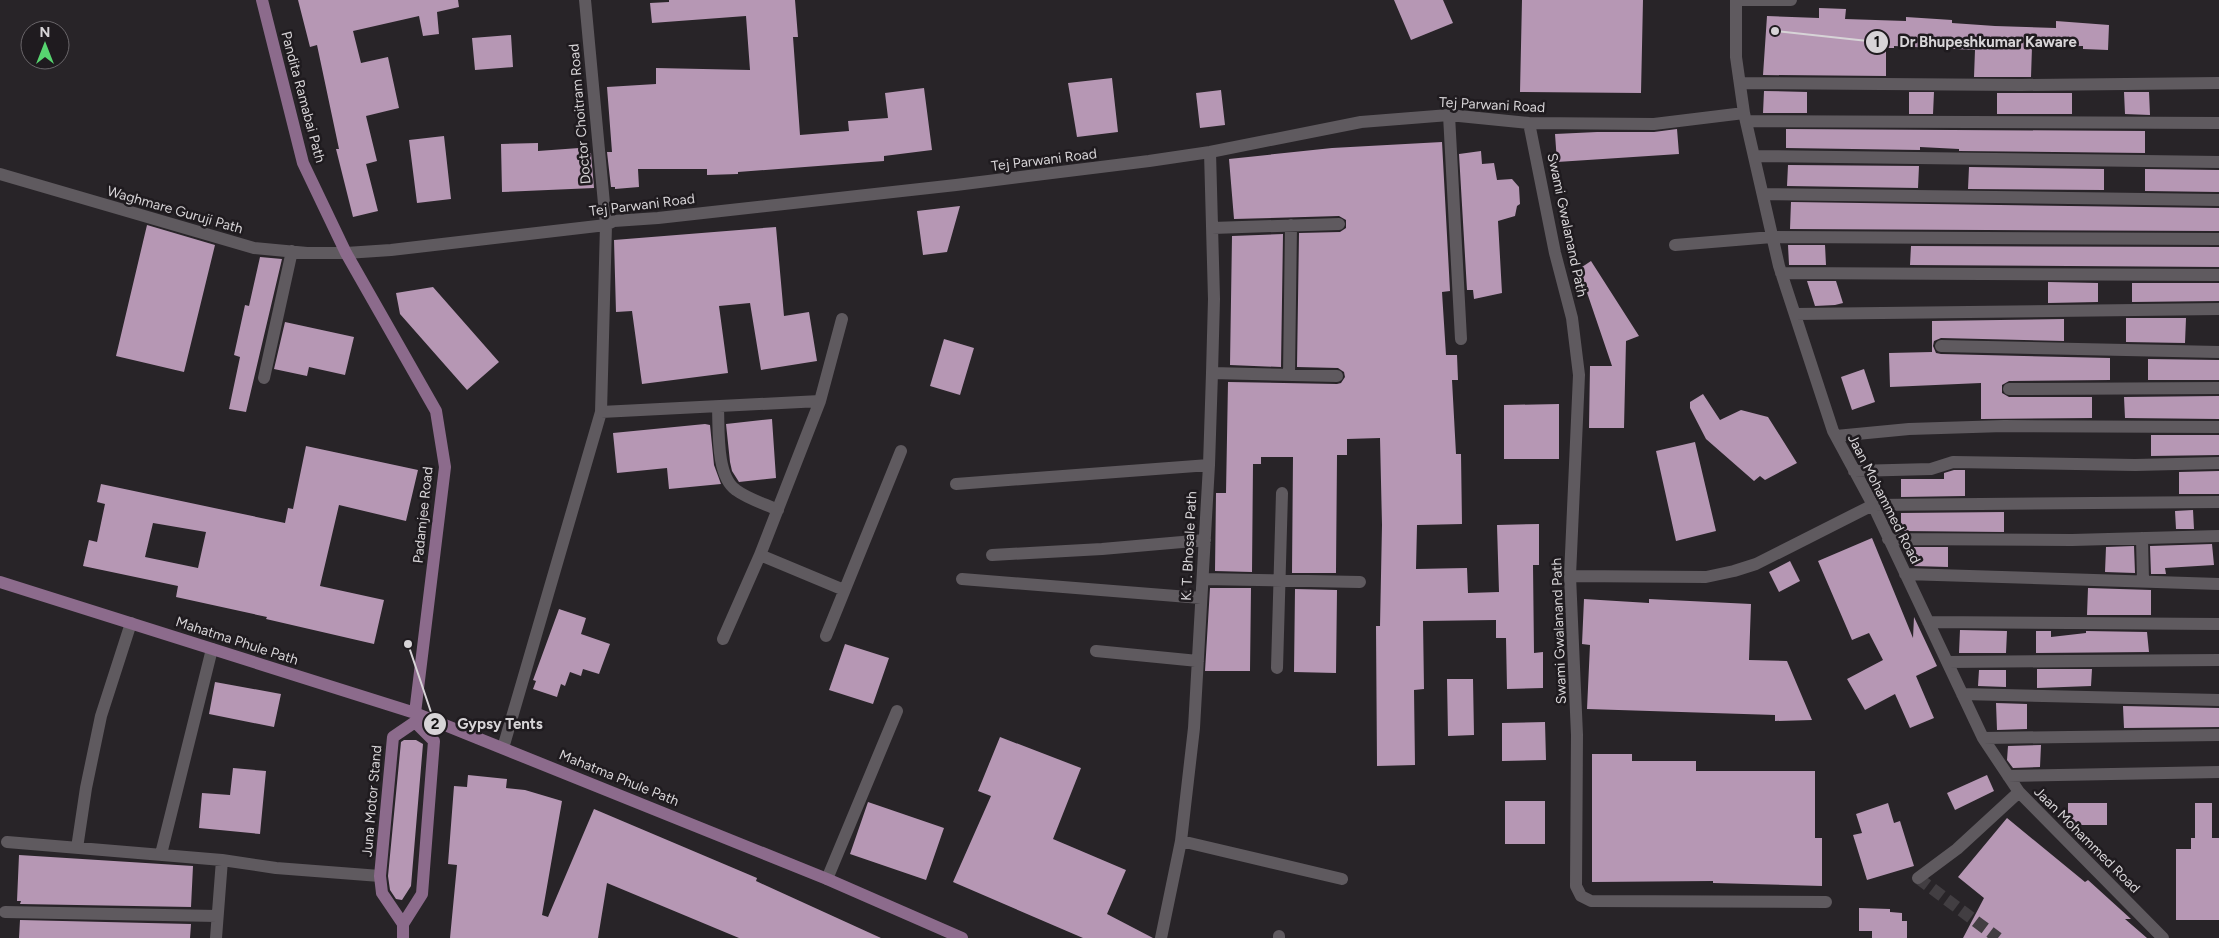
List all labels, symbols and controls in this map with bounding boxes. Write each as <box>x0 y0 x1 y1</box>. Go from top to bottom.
north arrow <box>20 20 70 70</box>
text: N <box>40 24 50 41</box>
callout: Dr Bhupeshkumar Kaware <box>1864 27 2086 57</box>
street label: Pandita Ramabai Path <box>277 29 329 165</box>
text: 1 <box>1874 33 1880 51</box>
text: Dr Bhupeshkumar Kaware <box>1899 33 2077 51</box>
street label: Doctor Choitram Road <box>565 43 595 185</box>
street label: Tej Parwani Road <box>1438 94 1546 116</box>
street label: Tej Parwani Road <box>990 145 1098 175</box>
street label: Swami Gwalanand Path <box>1543 152 1591 299</box>
street label: Waghmare Guruji Path <box>105 182 245 238</box>
street label: Tej Parwani Road <box>588 190 696 220</box>
street label: Jaan Mohammed Road <box>1844 431 1924 567</box>
street label: Padamjee Road <box>409 466 437 564</box>
street label: K. T. Bhosale Path <box>1178 491 1200 601</box>
street label: Swami Gwalanand Path <box>1548 557 1570 705</box>
street label: Mahatma Phule Path <box>174 613 301 669</box>
callout: Gypsy Tents <box>422 709 553 739</box>
text: 2 <box>431 715 440 733</box>
text: Gypsy Tents <box>457 715 543 733</box>
street label: Juna Motor Stand <box>359 744 385 858</box>
street label: Mahatma Phule Path <box>557 746 682 810</box>
street label: Jaan Mohammed Road <box>2030 783 2144 897</box>

